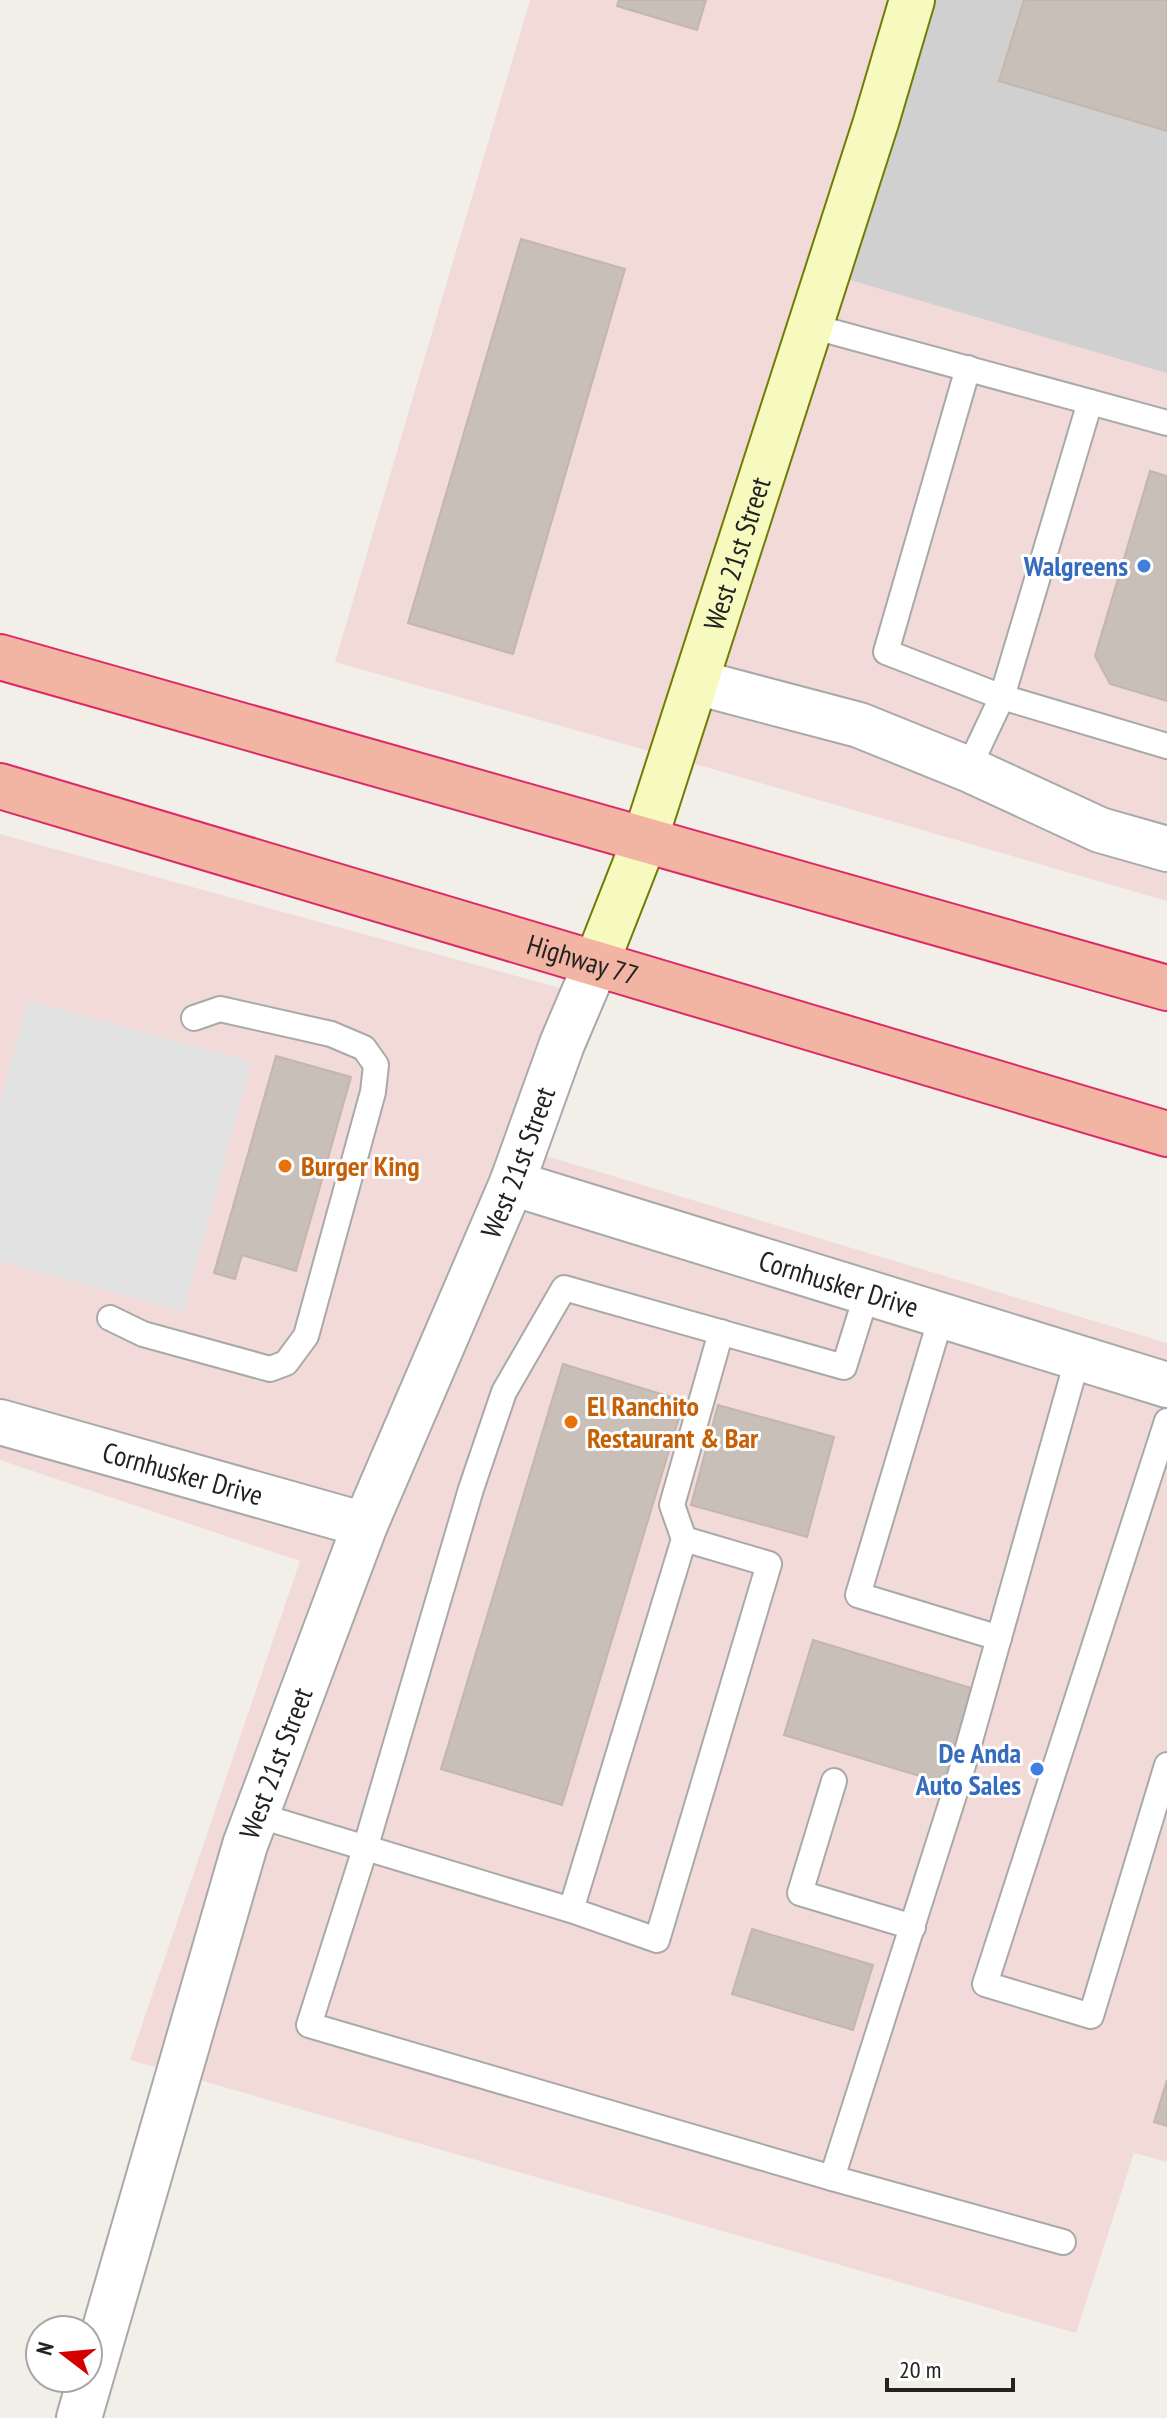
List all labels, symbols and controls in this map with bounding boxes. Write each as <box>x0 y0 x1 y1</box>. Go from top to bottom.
street label: West 21st Street <box>694 472 778 635</box>
place label: Walgreens <box>1023 547 1128 584</box>
marker: Walgreens <box>1135 557 1153 575</box>
street label: Highway 77 <box>523 925 643 993</box>
street label: West 21st Street <box>472 1081 563 1243</box>
place label: Burger King <box>301 1147 420 1184</box>
marker: Burger King <box>276 1157 294 1175</box>
street label: Cornhusker Drive <box>755 1241 923 1325</box>
place label: El Ranchito Restaurant & Bar <box>587 1387 759 1456</box>
marker: El Ranchito Restaurant & Bar <box>562 1413 580 1431</box>
street label: Cornhusker Drive <box>99 1433 267 1513</box>
street label: West 21st Street <box>230 1682 321 1844</box>
place label: De Anda Auto Sales <box>915 1734 1021 1803</box>
marker: De Anda Auto Sales <box>1028 1760 1046 1778</box>
north arrow <box>24 2314 104 2394</box>
text: N <box>30 2339 60 2358</box>
scale bar <box>887 2342 1013 2392</box>
text: 20 m <box>899 2354 941 2385</box>

